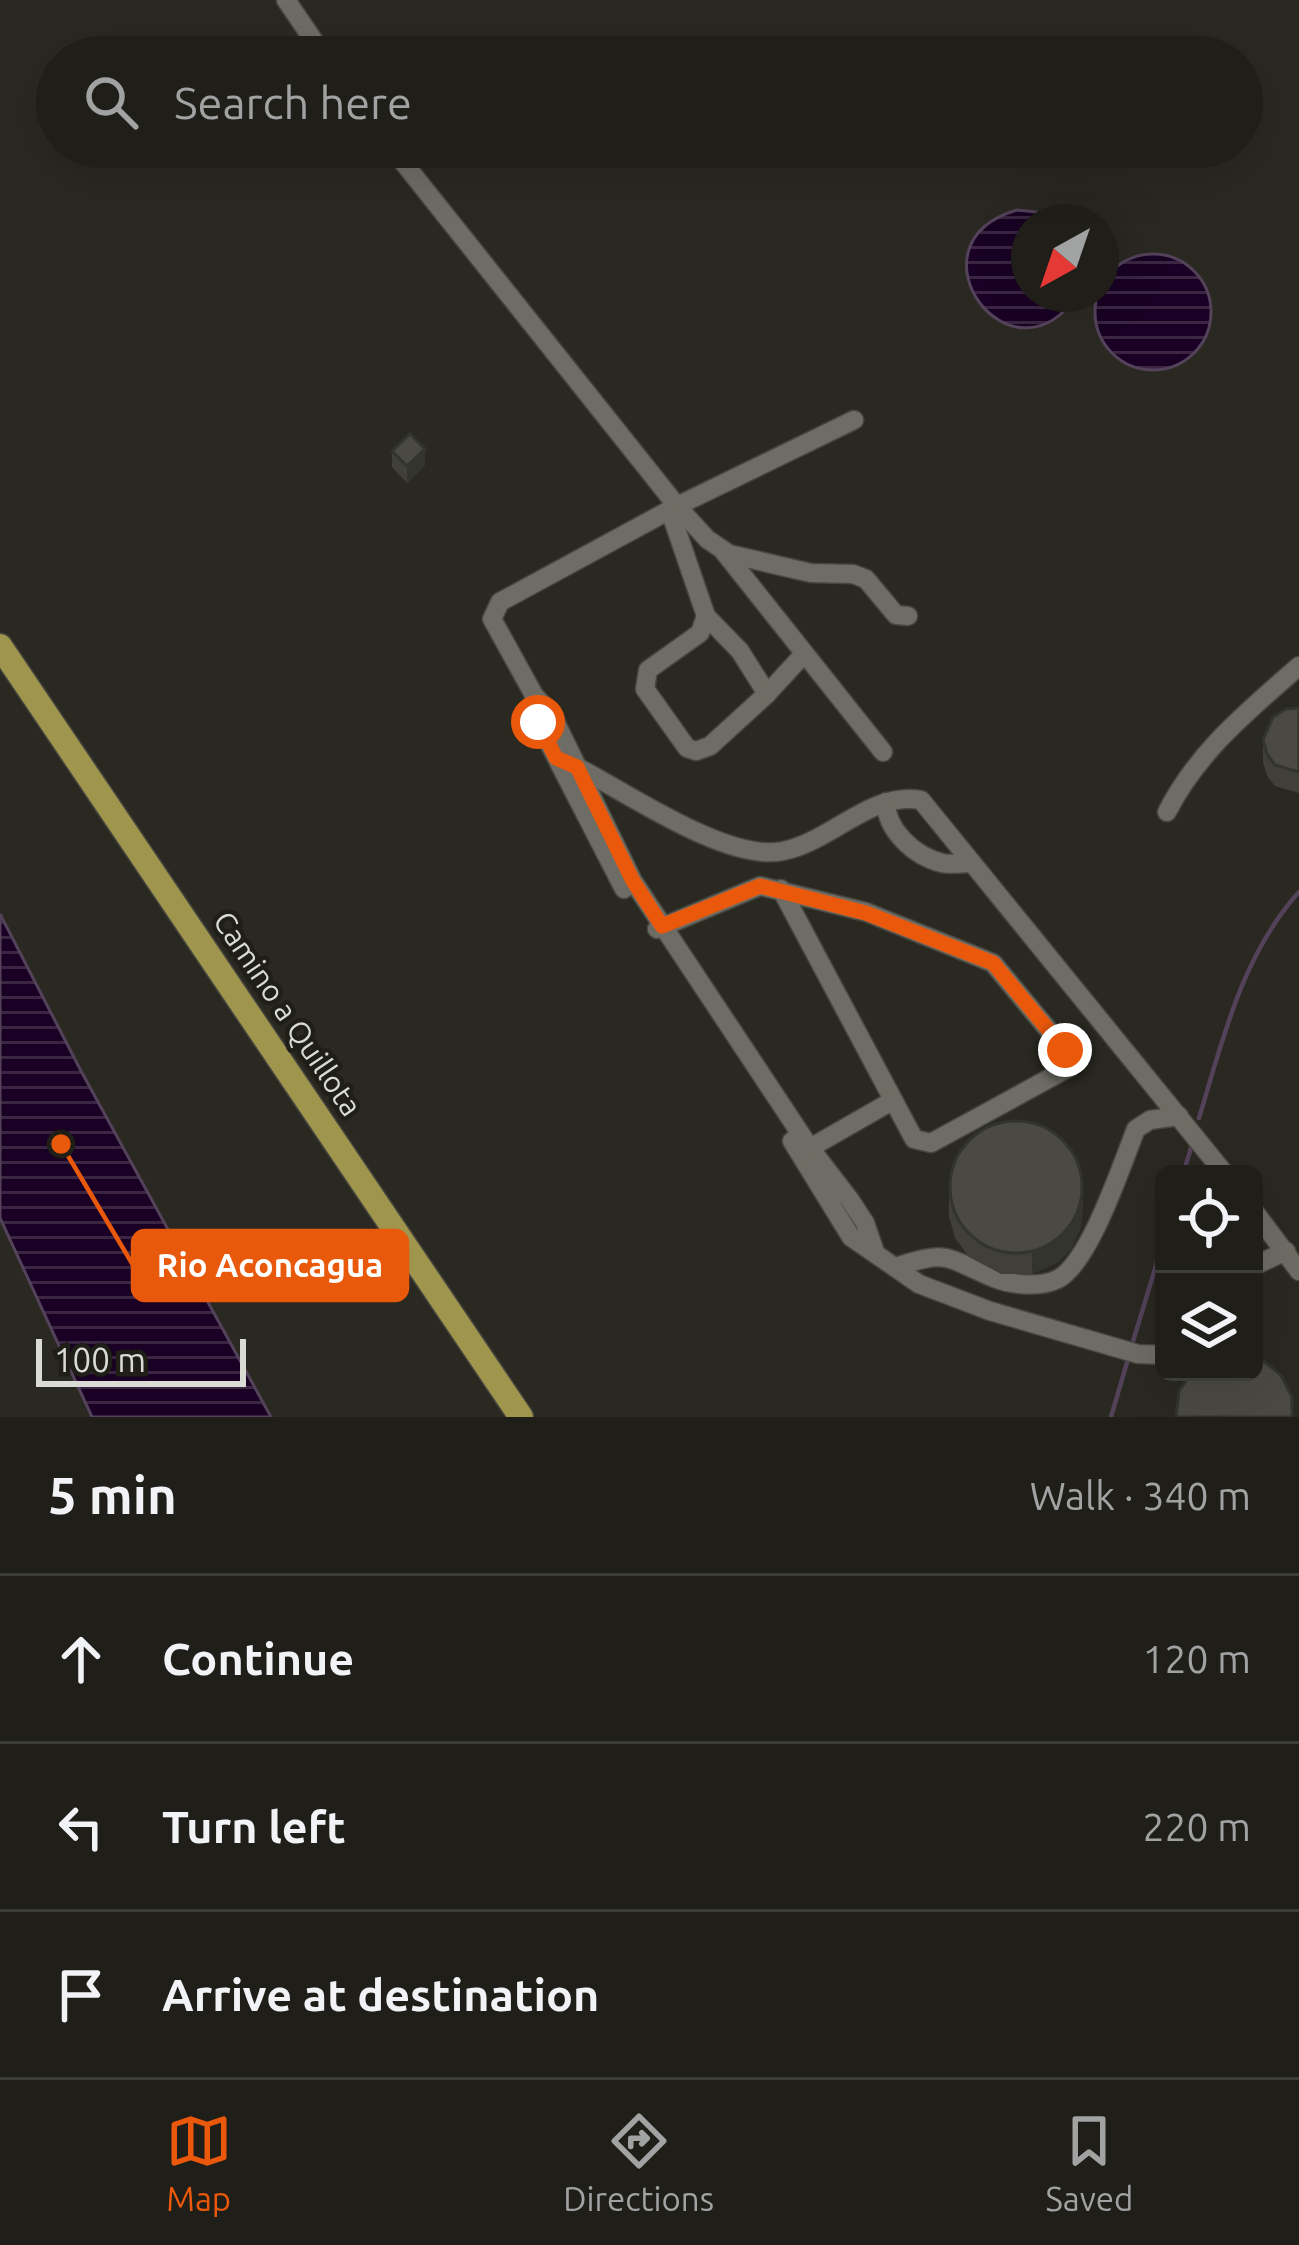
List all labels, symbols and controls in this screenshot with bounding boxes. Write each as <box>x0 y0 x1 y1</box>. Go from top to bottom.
search box <box>36 36 1263 168</box>
icon: search <box>78 69 144 135</box>
text: Search here <box>174 77 412 128</box>
north arrow <box>1011 204 1119 312</box>
route start <box>511 695 565 749</box>
street label: Camino a Quillota <box>207 905 369 1122</box>
route end <box>1038 1023 1092 1077</box>
map controls <box>1155 1165 1263 1381</box>
button: locate <box>1155 1165 1263 1273</box>
callout: Rio Aconcagua <box>133 1231 407 1300</box>
text: Rio Aconcagua <box>157 1246 383 1283</box>
button: layers <box>1155 1273 1263 1381</box>
scale bar <box>36 1333 246 1386</box>
text: 100 m <box>54 1341 146 1378</box>
text: 5 min <box>48 1466 177 1524</box>
text: Walk · 340 m <box>1030 1474 1251 1517</box>
icon: ahead <box>48 1626 114 1692</box>
text: Continue <box>162 1633 354 1684</box>
text: 120 m <box>1142 1637 1251 1680</box>
icon: left <box>48 1794 114 1860</box>
text: Turn left <box>162 1801 346 1852</box>
text: 220 m <box>1142 1805 1251 1848</box>
icon: arrive <box>48 1962 114 2028</box>
text: Arrive at destination <box>162 1969 599 2020</box>
tab: Map <box>166 2108 232 2217</box>
tab: Directions <box>563 2108 714 2217</box>
tab: Saved <box>1045 2108 1133 2217</box>

